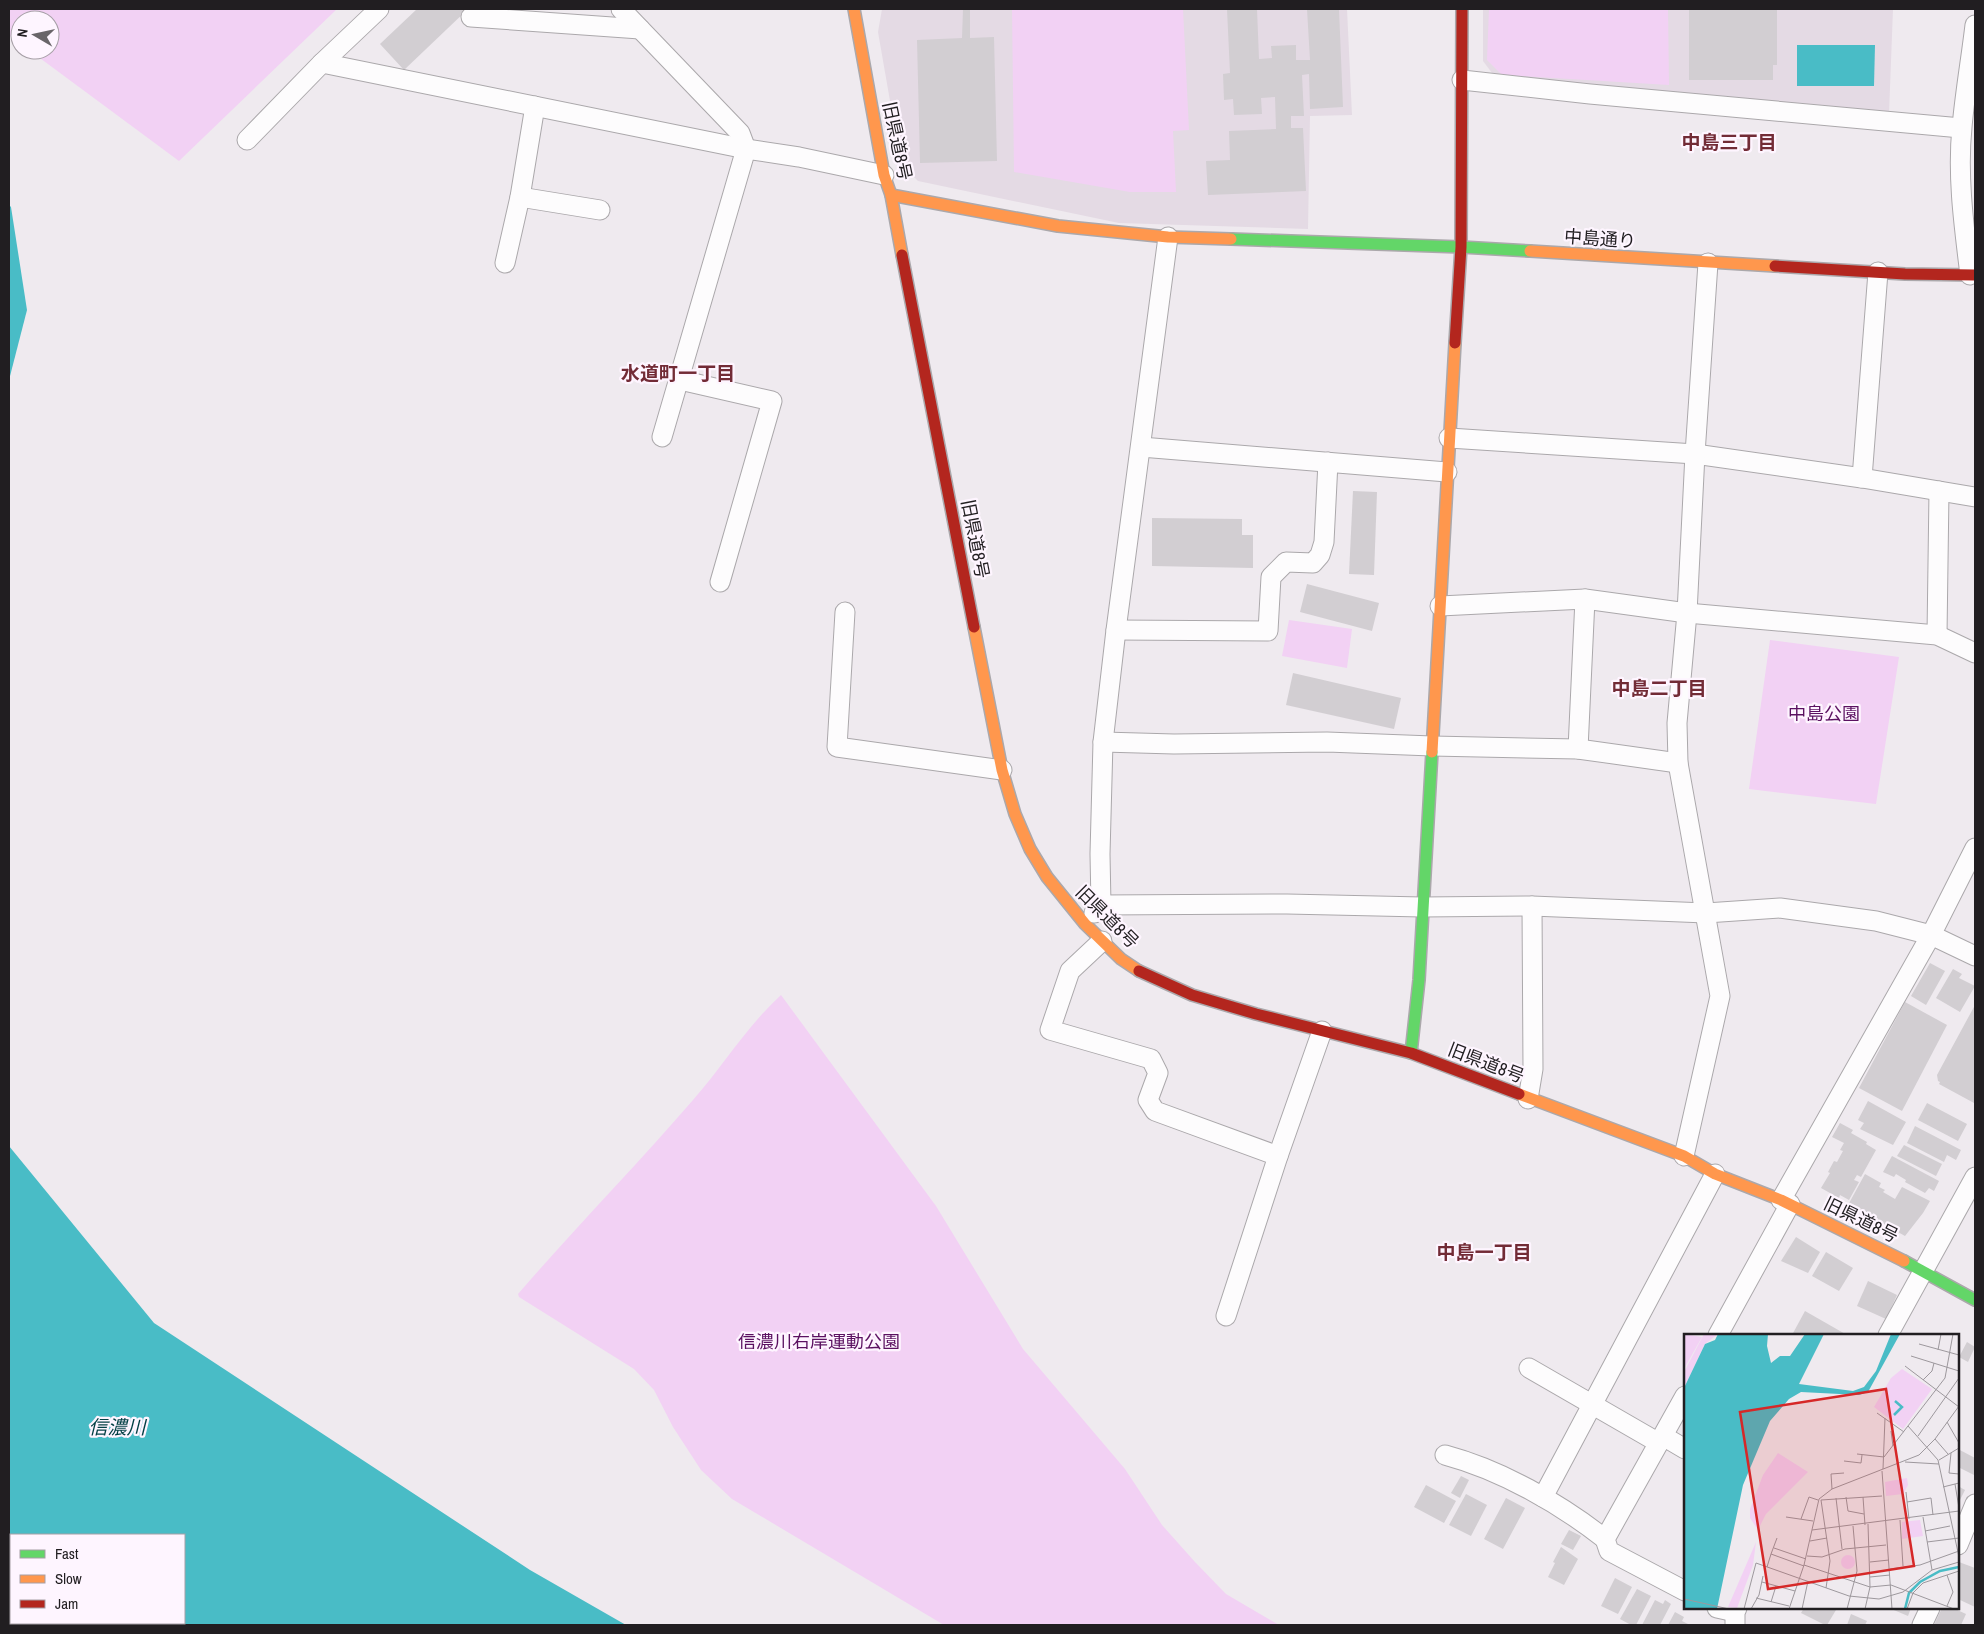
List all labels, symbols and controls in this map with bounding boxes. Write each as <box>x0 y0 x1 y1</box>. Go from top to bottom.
north arrow <box>10 10 60 60</box>
text: N <box>13 27 32 38</box>
street label: 旧県道8号 <box>877 99 918 183</box>
district label: 中島三丁目 <box>1681 129 1777 155</box>
street label: 中島通り <box>1563 224 1637 253</box>
district label: 水道町一丁目 <box>621 360 735 386</box>
street label: 旧県道8号 <box>956 497 995 581</box>
district label: 中島二丁目 <box>1611 675 1707 701</box>
park label: 中島公園 <box>1788 701 1860 726</box>
street label: 旧県道8号 <box>1070 879 1145 954</box>
street label: 旧県道8号 <box>1444 1036 1528 1089</box>
street label: 旧県道8号 <box>1820 1191 1903 1248</box>
district label: 中島一丁目 <box>1436 1239 1532 1265</box>
park label: 信濃川右岸運動公園 <box>738 1329 900 1354</box>
inset map <box>1684 1334 1959 1609</box>
water label: 信濃川 <box>88 1414 147 1440</box>
legend <box>10 1534 185 1624</box>
text: Fast <box>55 1543 79 1564</box>
text: Slow <box>55 1568 82 1589</box>
text: Jam <box>55 1593 78 1614</box>

